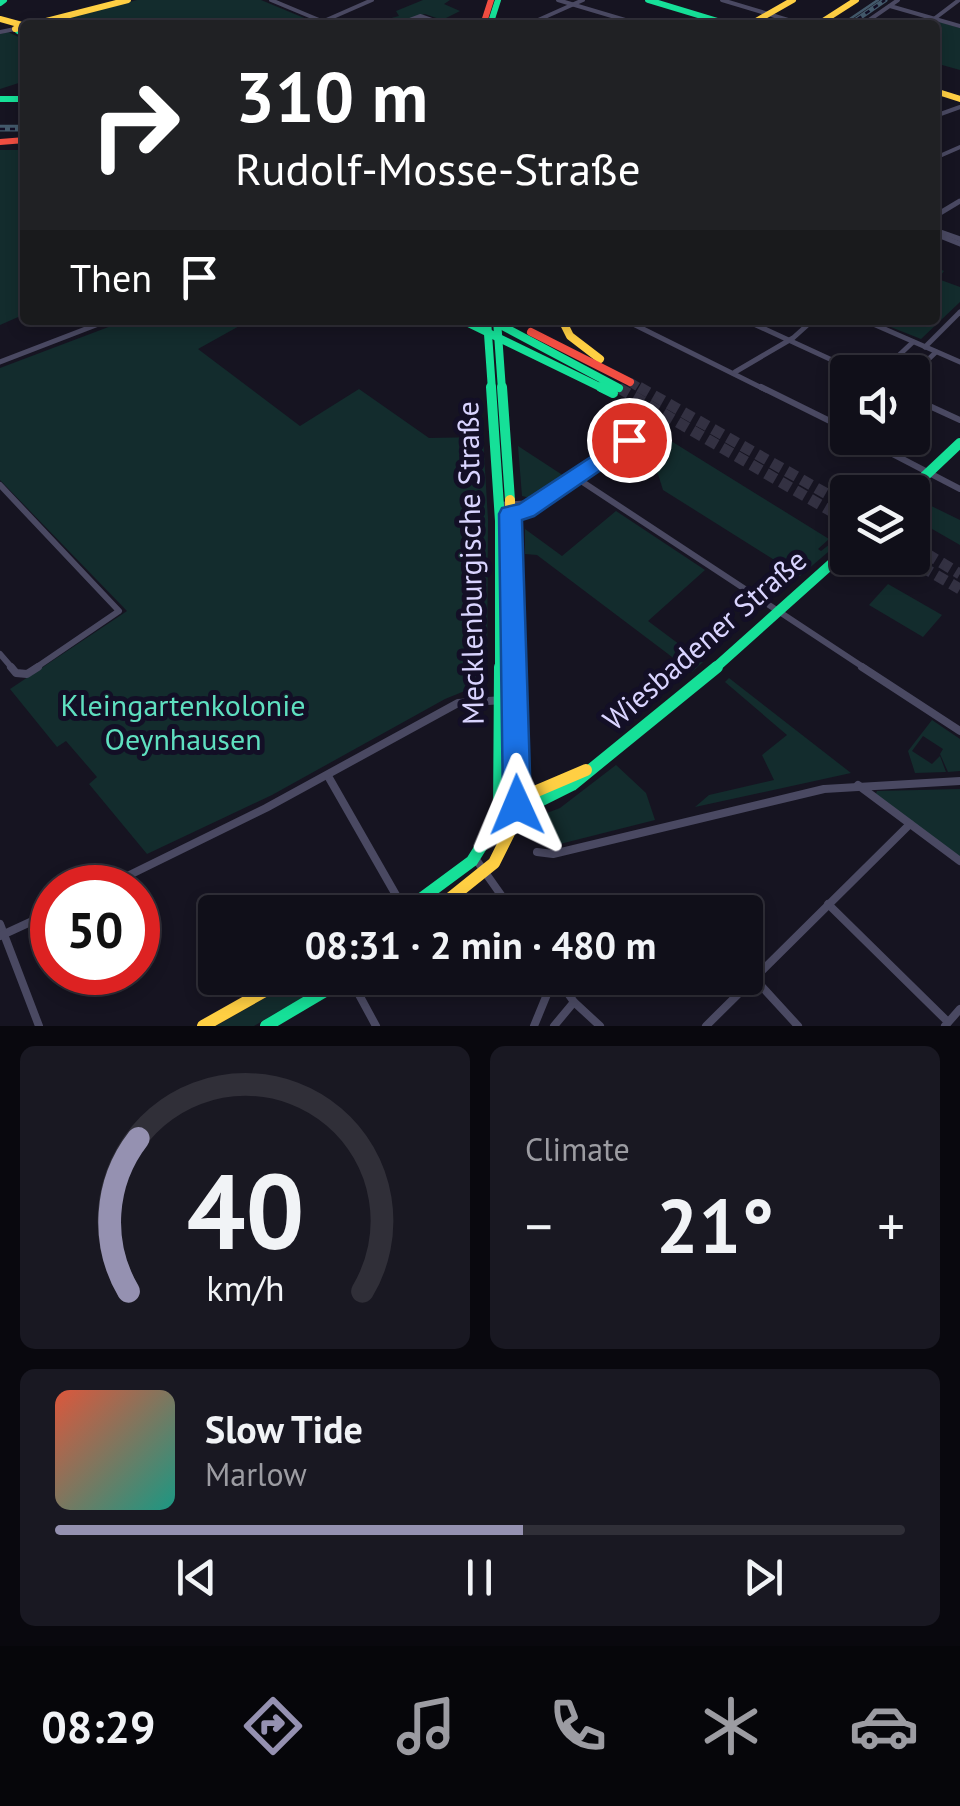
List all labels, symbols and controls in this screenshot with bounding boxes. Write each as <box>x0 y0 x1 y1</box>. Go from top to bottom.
text: 310 m <box>235 51 428 141</box>
icon: right <box>70 60 200 190</box>
text: Rudolf-Mosse-Straße <box>235 139 641 197</box>
icon: arrive <box>172 250 227 305</box>
text: Then <box>70 253 152 302</box>
map controls <box>830 355 930 575</box>
button: sound <box>830 355 930 455</box>
pin <box>587 398 672 483</box>
street label: Mecklenburgische Straße <box>447 401 492 725</box>
icon: arrive <box>602 413 657 468</box>
button: layers <box>830 475 930 575</box>
street label: Wiesbadener Straße <box>594 540 814 738</box>
park label: Kleingartenkolonie Oeynhausen <box>61 685 305 758</box>
position arrow <box>465 753 569 857</box>
speed limit sign: 50 <box>30 865 160 995</box>
text: 08:31 · 2 min · 480 m <box>305 920 656 969</box>
text: Climate <box>525 1128 630 1170</box>
text: 40 <box>186 1143 304 1278</box>
text: 21° <box>656 1177 774 1274</box>
text: − <box>525 1190 553 1261</box>
text: + <box>877 1190 905 1261</box>
text: km/h <box>206 1265 284 1311</box>
text: Slow Tide <box>205 1404 363 1453</box>
text: Marlow <box>205 1453 307 1495</box>
icon: previous <box>169 1550 224 1605</box>
icon: pause <box>452 1550 507 1605</box>
icon: next <box>736 1550 791 1605</box>
icon: directions <box>238 1691 308 1761</box>
icon: music <box>391 1691 461 1761</box>
icon: phone <box>543 1691 613 1761</box>
icon: climate <box>696 1691 766 1761</box>
icon: car <box>849 1691 919 1761</box>
text: 08:29 <box>41 1697 155 1755</box>

